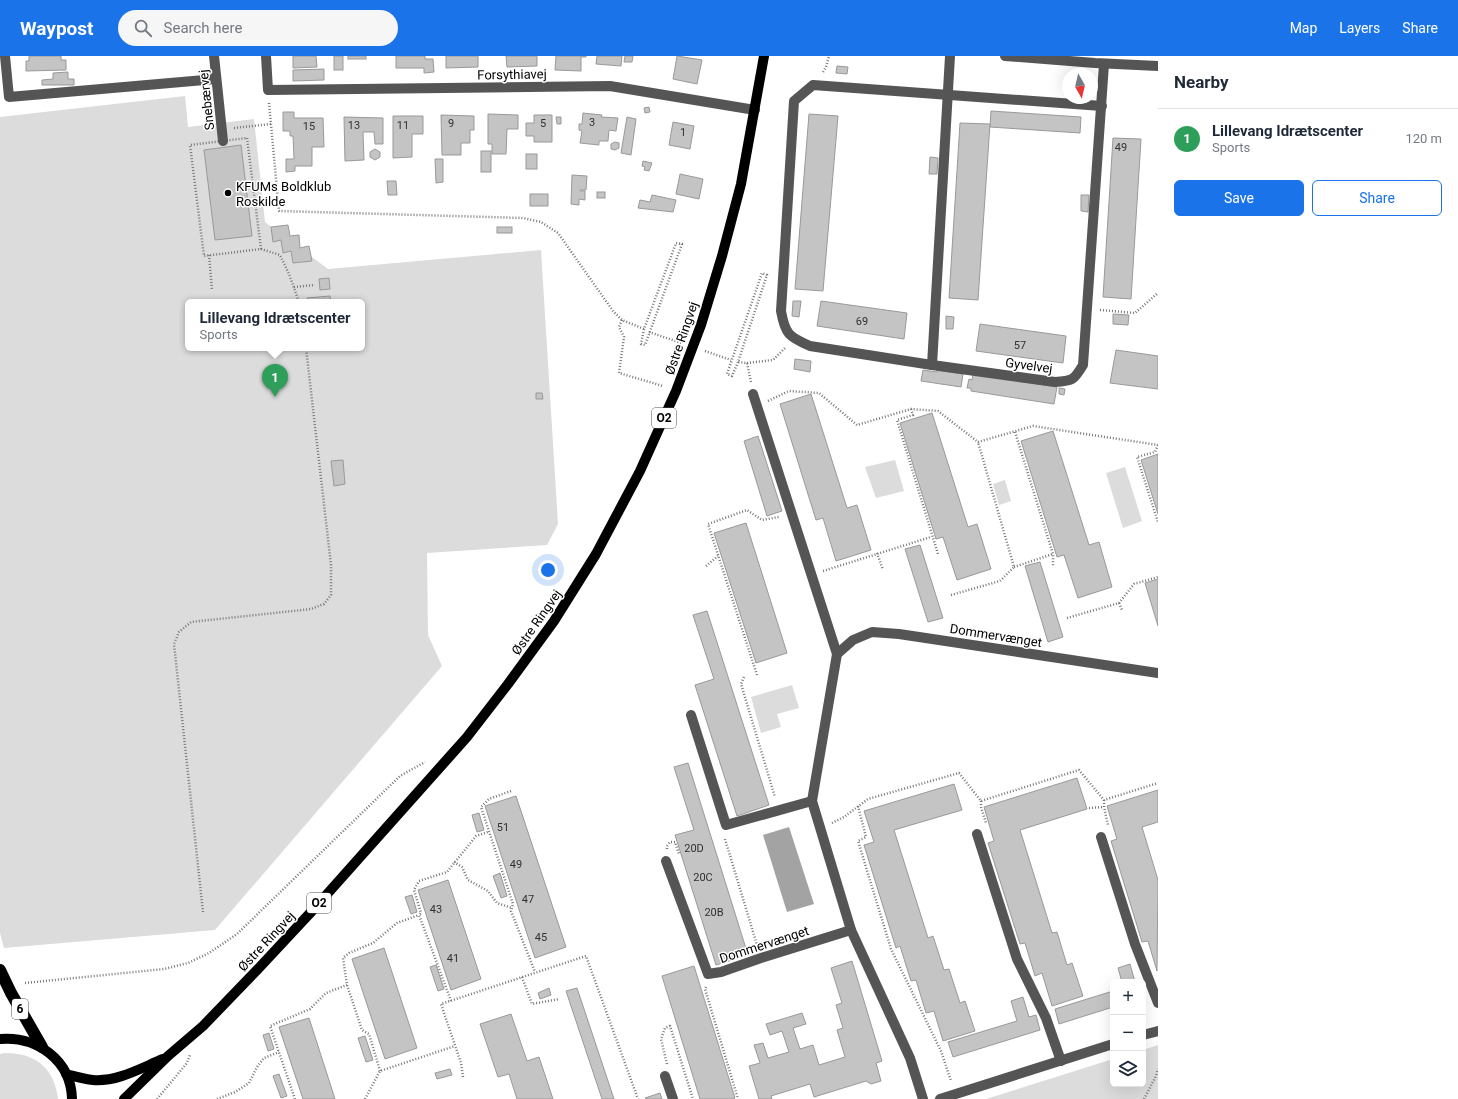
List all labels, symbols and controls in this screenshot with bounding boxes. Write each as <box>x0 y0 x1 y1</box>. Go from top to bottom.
search box <box>118 10 398 46</box>
text: Waypost <box>20 17 94 40</box>
icon: search <box>132 17 154 39</box>
text: Search here <box>164 19 242 37</box>
text: Map <box>1290 20 1317 36</box>
text: Layers <box>1339 20 1380 36</box>
text: Share <box>1402 20 1438 36</box>
street label: Forsythiavej <box>477 66 547 83</box>
north arrow <box>1062 68 1098 104</box>
street label: Snebærvej <box>196 69 217 131</box>
text: Nearby <box>1174 72 1229 92</box>
house number: 3 <box>589 116 595 129</box>
house number: 9 <box>448 117 454 130</box>
house number: 5 <box>540 117 546 130</box>
house number: 13 <box>348 119 360 132</box>
house number: 11 <box>397 119 409 132</box>
house number: 15 <box>303 120 315 133</box>
text: Lillevang Idrætscenter <box>1212 122 1363 140</box>
house number: 1 <box>680 126 686 139</box>
text: 1 <box>1183 131 1191 146</box>
text: 120 m <box>1405 131 1442 146</box>
text: Sports <box>1212 140 1250 155</box>
house number: 49 <box>1115 141 1127 154</box>
place label: KFUMs Boldklub Roskilde <box>236 179 331 209</box>
button: Save <box>1174 180 1304 216</box>
button: Share <box>1312 180 1442 216</box>
marker: KFUMs Boldklub Roskilde <box>223 188 233 198</box>
popup <box>185 299 365 351</box>
street label: Østre Ringvej <box>662 300 701 377</box>
text: Lillevang Idrætscenter <box>199 309 351 327</box>
house number: 69 <box>856 315 868 328</box>
text: Sports <box>199 327 238 342</box>
house number: 57 <box>1014 339 1026 352</box>
street label: Gyvelvej <box>1004 355 1053 376</box>
pin: 1 <box>262 364 288 397</box>
road number: O2 <box>652 408 676 428</box>
your location <box>538 560 558 580</box>
street label: Østre Ringvej <box>508 587 564 658</box>
street label: Dommervænget <box>949 621 1043 650</box>
house number: 51 <box>497 821 509 834</box>
house number: 20D <box>684 842 704 855</box>
house number: 49 <box>510 858 522 871</box>
house number: 20C <box>693 871 713 884</box>
road number: O2 <box>307 893 331 913</box>
house number: 47 <box>522 893 534 906</box>
house number: 43 <box>430 903 442 916</box>
house number: 20B <box>704 906 724 919</box>
street label: Østre Ringvej <box>235 908 298 974</box>
street label: Dommervænget <box>718 923 811 966</box>
house number: 45 <box>535 931 547 944</box>
house number: 41 <box>447 952 459 965</box>
map controls <box>1110 979 1146 1087</box>
button: + <box>1110 979 1146 1015</box>
road number: 6 <box>12 999 28 1019</box>
button: − <box>1110 1015 1146 1051</box>
button: layers <box>1110 1051 1146 1087</box>

